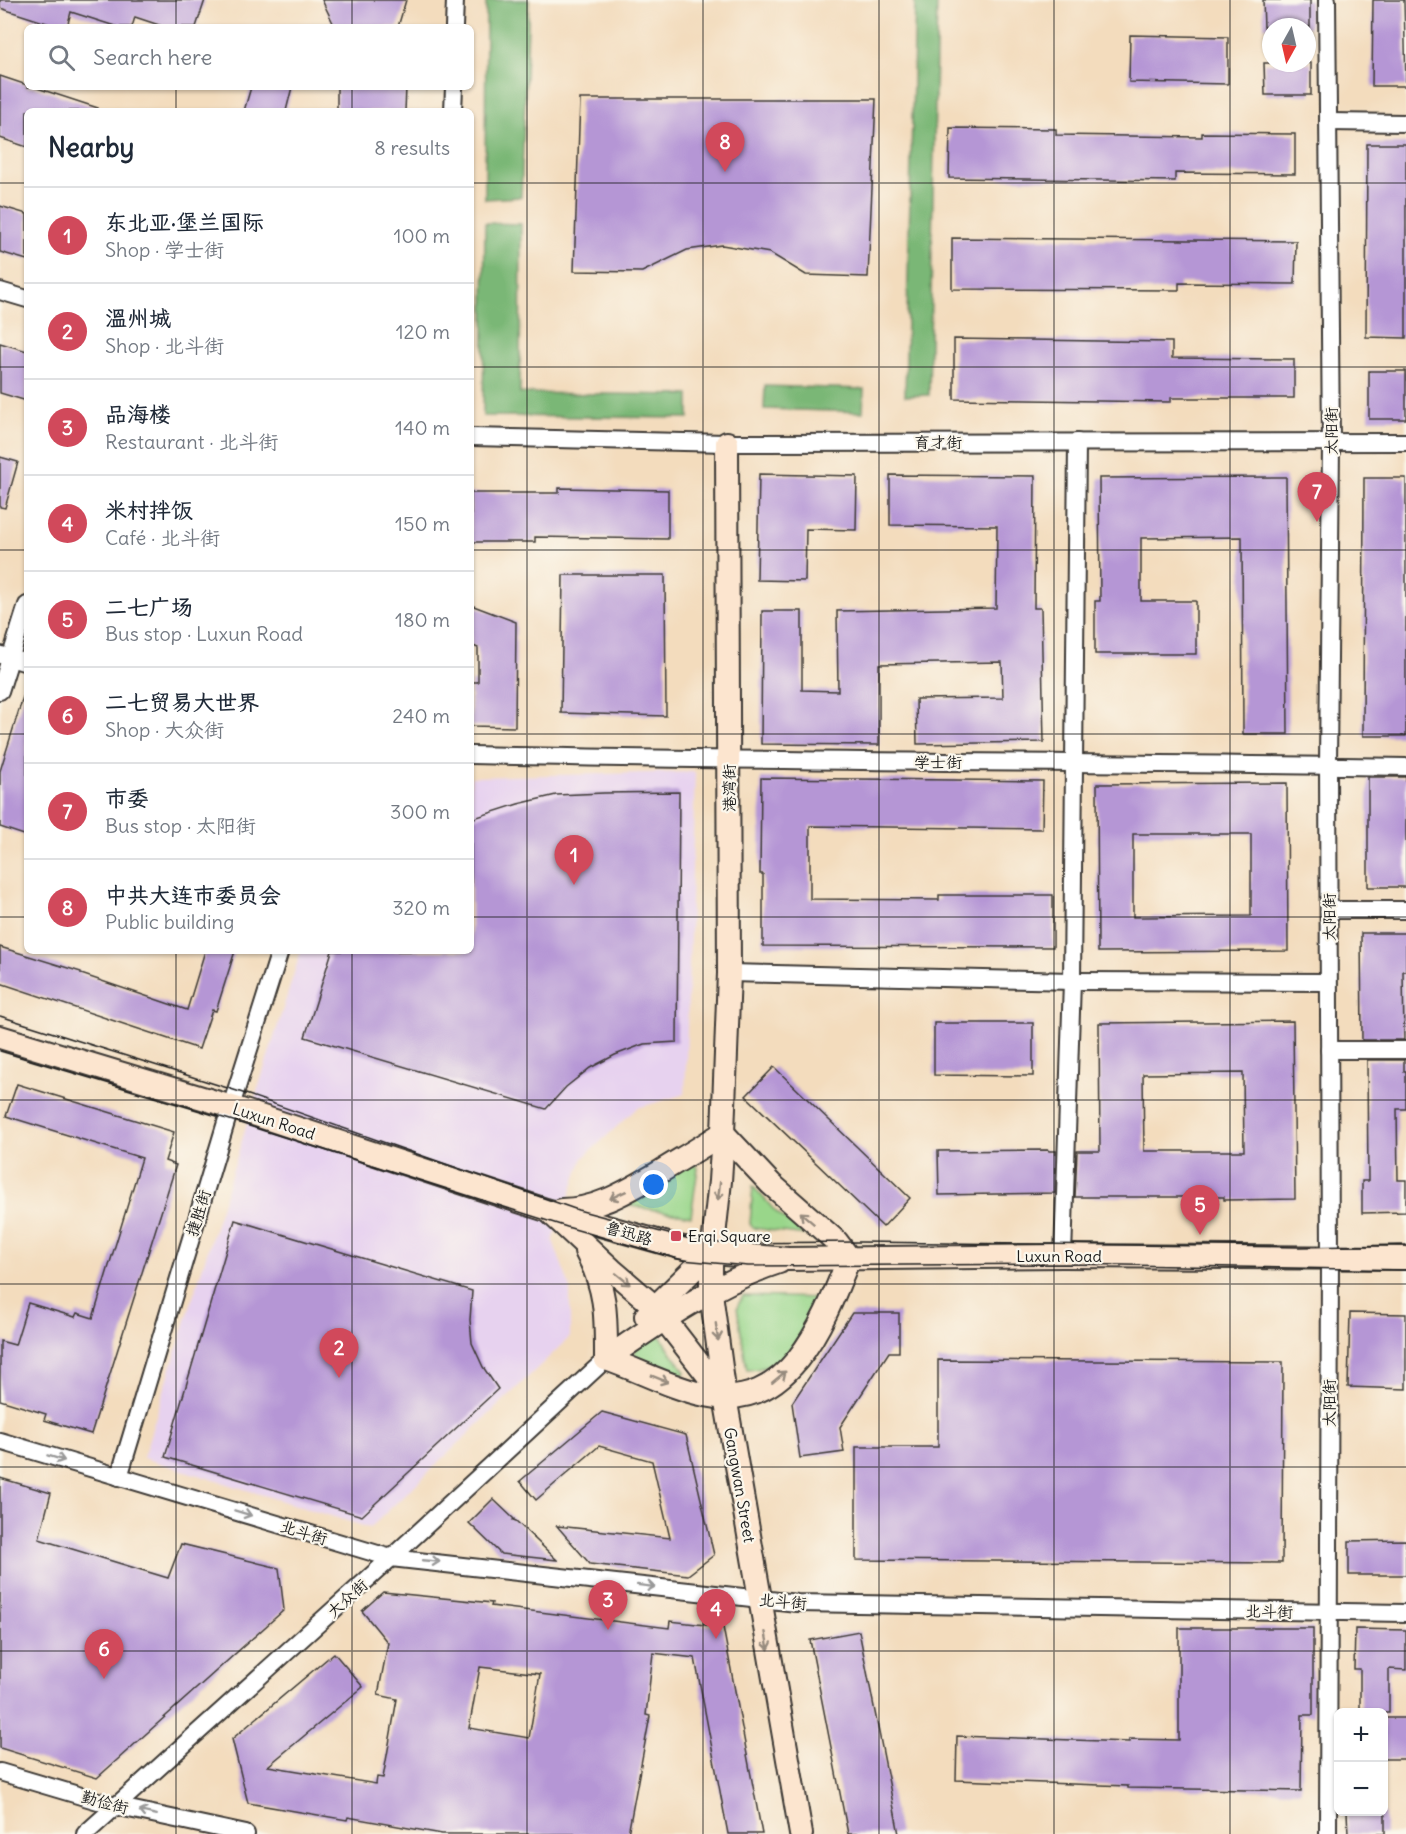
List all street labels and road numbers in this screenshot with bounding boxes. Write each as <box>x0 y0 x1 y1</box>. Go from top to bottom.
street label: 太阳街 <box>1321 407 1341 455</box>
street label: 育才街 <box>914 432 962 452</box>
street label: 学士街 <box>914 752 962 772</box>
street label: 港湾街 <box>719 764 739 812</box>
street label: 太阳街 <box>1319 893 1339 941</box>
street label: Luxun Road <box>230 1098 318 1144</box>
street label: 捷胜街 <box>181 1187 215 1239</box>
street label: 鲁迅路 <box>603 1217 655 1249</box>
street label: Luxun Road <box>1016 1246 1102 1266</box>
street label: 太阳街 <box>1319 1379 1339 1427</box>
street label: Gangwan Street <box>720 1426 760 1545</box>
street label: 北斗街 <box>278 1515 330 1549</box>
street label: 大众街 <box>322 1575 372 1621</box>
street label: 北斗街 <box>758 1589 808 1613</box>
street label: 北斗街 <box>1245 1601 1293 1621</box>
street label: 勤俭街 <box>79 1786 131 1818</box>

